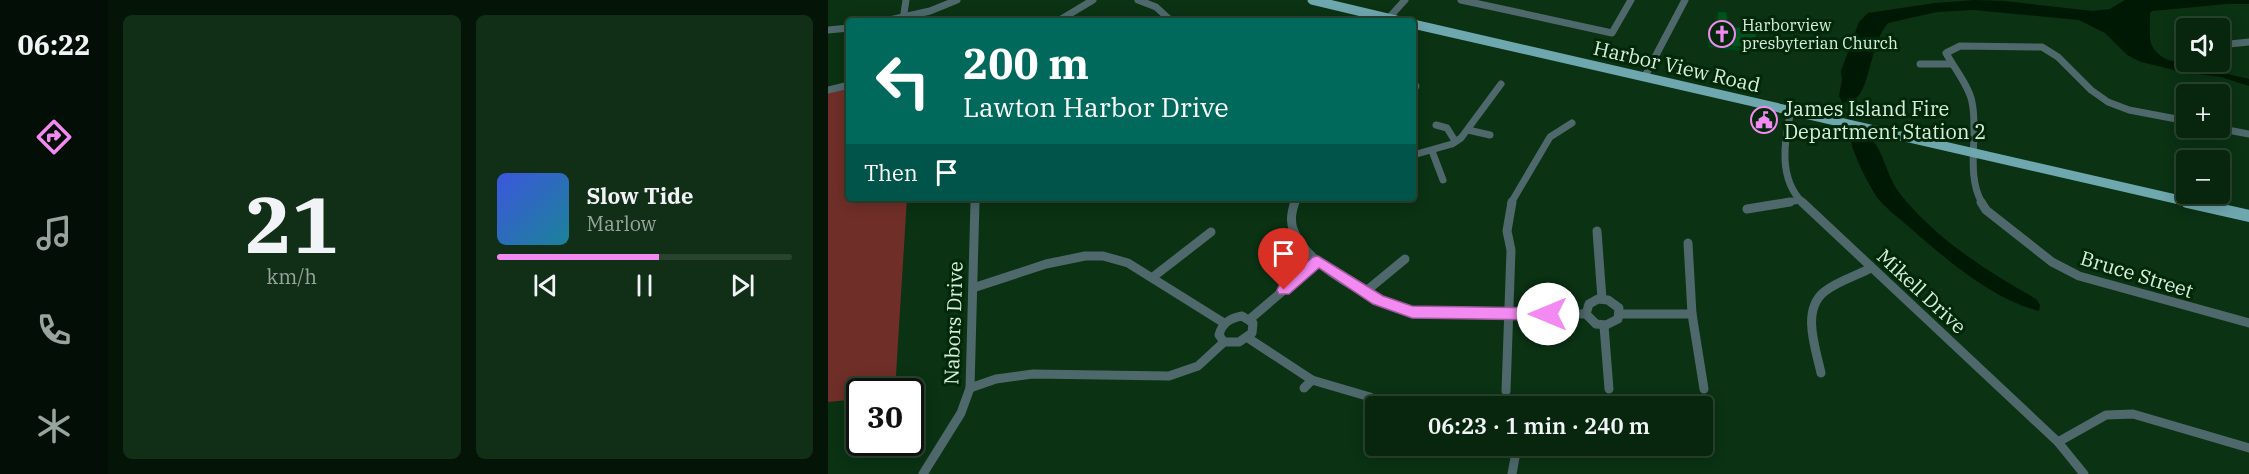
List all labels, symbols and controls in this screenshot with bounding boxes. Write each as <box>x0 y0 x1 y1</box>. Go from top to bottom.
place label: Harborview presbyterian Church <box>1742 15 1898 53</box>
map controls <box>2176 18 2230 204</box>
button: sound <box>2176 18 2230 72</box>
church icon: Harborview presbyterian Church <box>1707 19 1737 49</box>
text: 06:22 <box>18 27 90 62</box>
street label: Harbor View Road <box>1591 34 1763 98</box>
text: 200 m <box>963 36 1089 91</box>
icon: left <box>864 42 942 120</box>
button: + <box>2176 84 2230 138</box>
text: Lawton Harbor Drive <box>963 89 1229 124</box>
place label: James Island Fire Department Station 2 <box>1784 95 1986 145</box>
public building icon: James Island Fire Department Station 2 <box>1749 105 1779 135</box>
icon: directions <box>33 116 75 158</box>
button: − <box>2176 150 2230 204</box>
icon: arrive <box>930 156 963 189</box>
text: Then <box>864 158 918 187</box>
text: 21 <box>245 173 339 274</box>
text: Slow Tide <box>587 181 693 210</box>
text: Marlow <box>587 210 656 237</box>
icon: music <box>33 212 75 254</box>
pin <box>1258 228 1309 290</box>
icon: arrive <box>1267 237 1300 270</box>
street label: Mikell Drive <box>1871 243 1973 339</box>
street label: Bruce Street <box>2077 244 2197 304</box>
street label: Nabors Drive <box>937 261 969 385</box>
text: km/h <box>266 263 317 290</box>
icon: previous <box>529 269 562 302</box>
icon: pause <box>628 269 661 302</box>
icon: next <box>726 269 759 302</box>
position arrow <box>1516 282 1580 346</box>
icon: phone <box>33 309 75 351</box>
speed limit sign: 30 <box>846 378 924 456</box>
icon: climate <box>33 405 75 447</box>
text: 06:23 · 1 min · 240 m <box>1428 411 1650 440</box>

